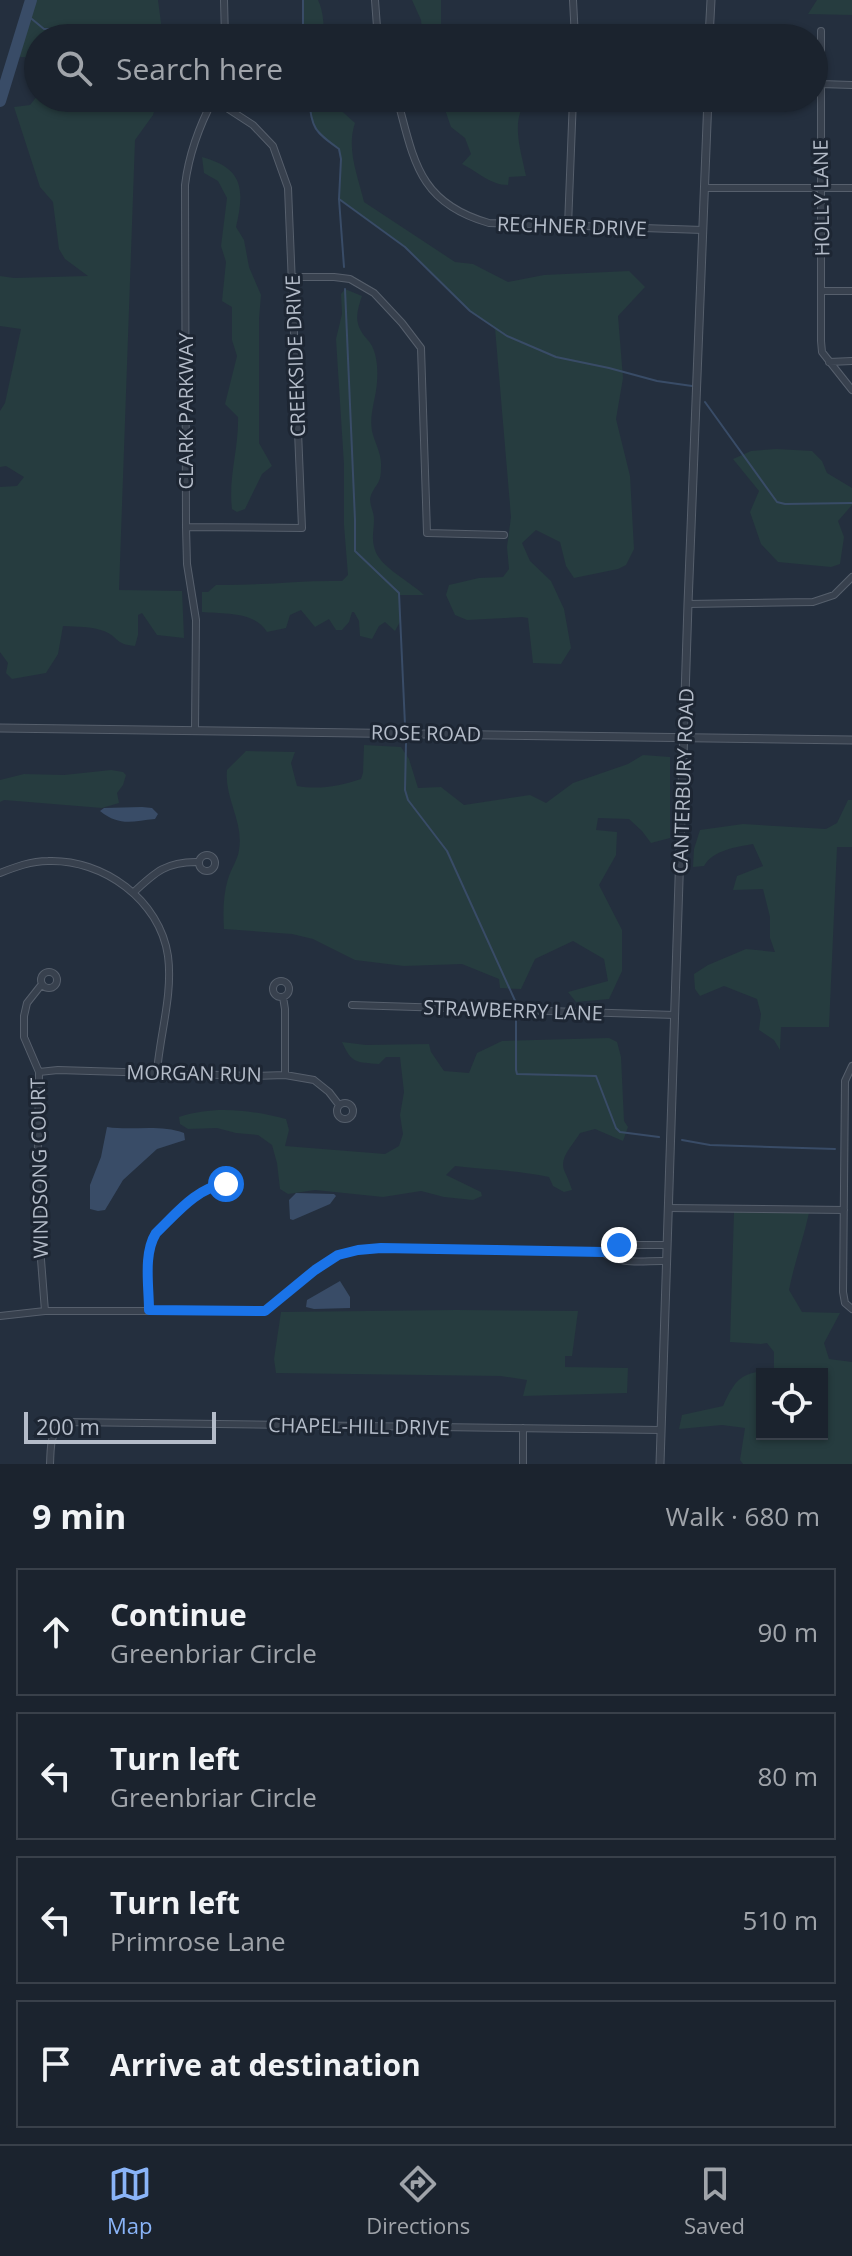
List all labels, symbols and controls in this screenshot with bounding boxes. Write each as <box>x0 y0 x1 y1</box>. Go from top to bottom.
search box <box>24 24 828 112</box>
icon: search <box>52 46 96 90</box>
text: Search here <box>116 48 283 89</box>
street label: HOLLY LANE <box>806 139 836 257</box>
street label: RECHNER DRIVE <box>497 210 647 242</box>
street label: CREEKSIDE DRIVE <box>279 274 311 438</box>
street label: CLARK PARKWAY <box>172 332 199 490</box>
street label: CANTERBURY ROAD <box>666 688 700 874</box>
street label: ROSE ROAD <box>371 719 481 747</box>
street label: STRAWBERRY LANE <box>423 993 603 1027</box>
street label: MORGAN RUN <box>126 1058 262 1088</box>
street label: WINDSONG COURT <box>24 1077 54 1259</box>
route start <box>208 1166 244 1202</box>
route end <box>601 1227 637 1263</box>
map controls <box>756 1368 828 1440</box>
button: locate <box>756 1368 828 1440</box>
scale bar <box>24 1408 216 1444</box>
text: 200 m <box>36 1411 100 1441</box>
street label: CHAPEL-HILL DRIVE <box>268 1411 450 1441</box>
text: 9 min <box>32 1493 126 1539</box>
text: Walk · 680 m <box>666 1498 820 1534</box>
text: Continue <box>110 1594 247 1635</box>
icon: ahead <box>34 1610 78 1654</box>
text: 90 m <box>757 1614 818 1650</box>
text: Greenbriar Circle <box>110 1635 317 1671</box>
text: Turn left <box>110 1738 240 1779</box>
icon: left <box>34 1754 78 1798</box>
text: 80 m <box>757 1758 818 1794</box>
text: Greenbriar Circle <box>110 1779 317 1815</box>
text: Turn left <box>110 1882 240 1923</box>
icon: left <box>34 1898 78 1942</box>
text: 510 m <box>743 1902 818 1938</box>
text: Primrose Lane <box>110 1923 285 1959</box>
icon: arrive <box>34 2042 78 2086</box>
text: Arrive at destination <box>110 2044 421 2085</box>
tab: Map <box>107 2162 152 2240</box>
tab: Directions <box>366 2162 470 2240</box>
tab: Saved <box>684 2162 745 2240</box>

